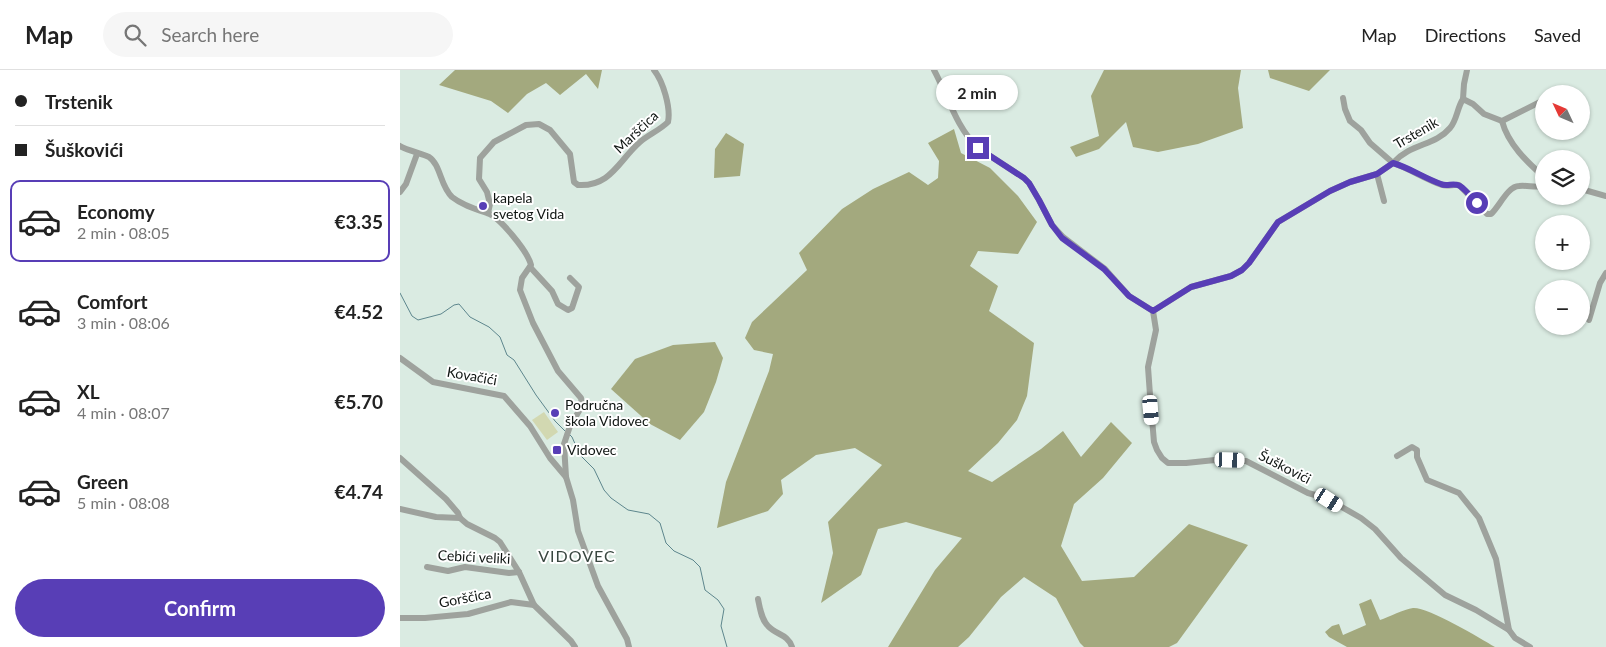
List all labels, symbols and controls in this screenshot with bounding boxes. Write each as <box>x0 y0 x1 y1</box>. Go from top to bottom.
search box <box>103 12 453 57</box>
text: Map <box>25 20 73 49</box>
icon: search <box>121 21 149 49</box>
text: Search here <box>161 23 259 46</box>
text: Map <box>1361 24 1397 46</box>
text: Directions <box>1425 24 1506 46</box>
text: Saved <box>1534 24 1581 46</box>
callout: 2 min <box>937 75 1019 110</box>
text: 2 min <box>957 83 997 102</box>
north arrow <box>1535 85 1590 140</box>
map controls <box>1535 85 1590 335</box>
text: Trstenik <box>45 90 113 113</box>
street label: Marščica <box>610 107 661 156</box>
street label: Trstenik <box>1390 113 1442 152</box>
route end <box>967 137 989 159</box>
text: Šuškovići <box>45 138 123 161</box>
button: layers <box>1535 150 1590 205</box>
place label: kapela svetog Vida <box>493 189 564 222</box>
route start <box>1466 192 1488 214</box>
icon: car <box>17 199 62 244</box>
text: Economy <box>77 200 155 223</box>
marker: kapela svetog Vida <box>477 200 489 212</box>
text: €3.35 <box>334 210 383 233</box>
button: + <box>1535 215 1590 270</box>
text: 2 min · 08:05 <box>77 223 170 242</box>
button: − <box>1535 280 1590 335</box>
icon: car <box>17 289 62 334</box>
text: Comfort <box>77 290 148 313</box>
text: €4.52 <box>334 300 383 323</box>
text: 3 min · 08:06 <box>77 313 170 332</box>
street label: Kovačići <box>446 363 498 388</box>
icon: car <box>17 379 62 424</box>
text: XL <box>77 380 100 403</box>
text: €5.70 <box>334 390 383 413</box>
car <box>1142 394 1159 426</box>
place label: Područna škola Vidovec <box>565 396 649 429</box>
text: 4 min · 08:07 <box>77 403 170 422</box>
marker: Područna škola Vidovec <box>549 407 561 419</box>
place label: Vidovec <box>567 441 617 458</box>
marker: Vidovec <box>551 444 563 456</box>
street label: Šuškovići <box>1256 446 1314 487</box>
car <box>1214 452 1245 468</box>
icon: car <box>17 469 62 514</box>
text: Green <box>77 470 128 493</box>
text: €4.74 <box>334 480 383 503</box>
car <box>1312 486 1345 514</box>
text: 5 min · 08:08 <box>77 493 170 512</box>
street label: Cebići veliki <box>437 546 511 567</box>
district label: VIDOVEC <box>538 546 616 565</box>
button: Confirm <box>15 579 385 637</box>
street label: Gorščica <box>437 584 493 611</box>

